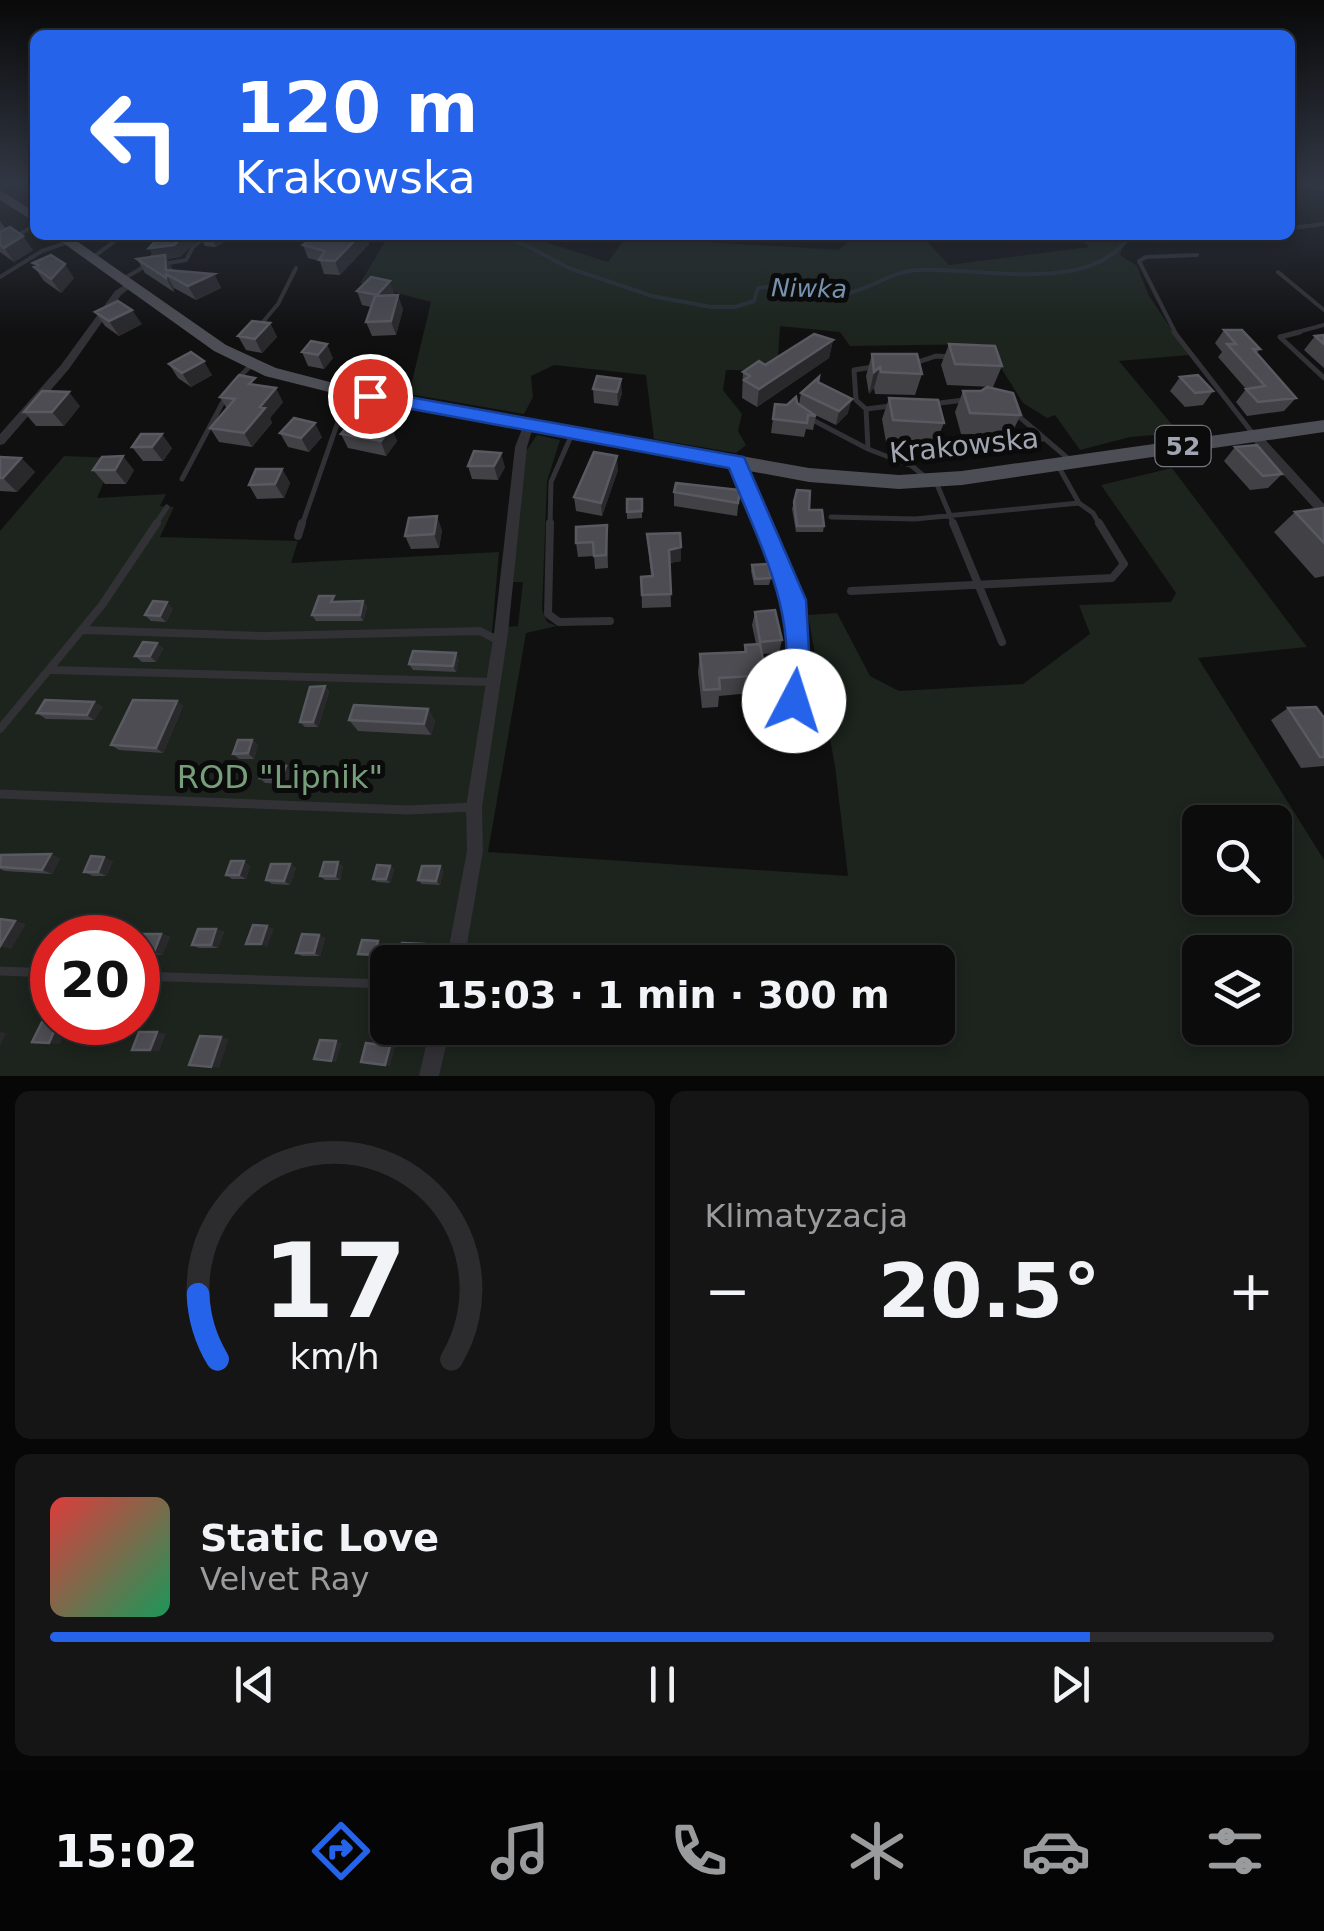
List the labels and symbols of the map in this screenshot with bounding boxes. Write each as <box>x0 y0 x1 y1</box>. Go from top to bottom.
water label: Niwka <box>771 273 847 304</box>
pin <box>328 354 413 439</box>
street label: Krakowska <box>888 421 1040 470</box>
road number: 52 <box>1156 426 1210 466</box>
position arrow <box>742 649 846 753</box>
park label: ROD "Lipnik" <box>177 758 383 796</box>
speed limit sign: 20 <box>30 915 160 1045</box>

